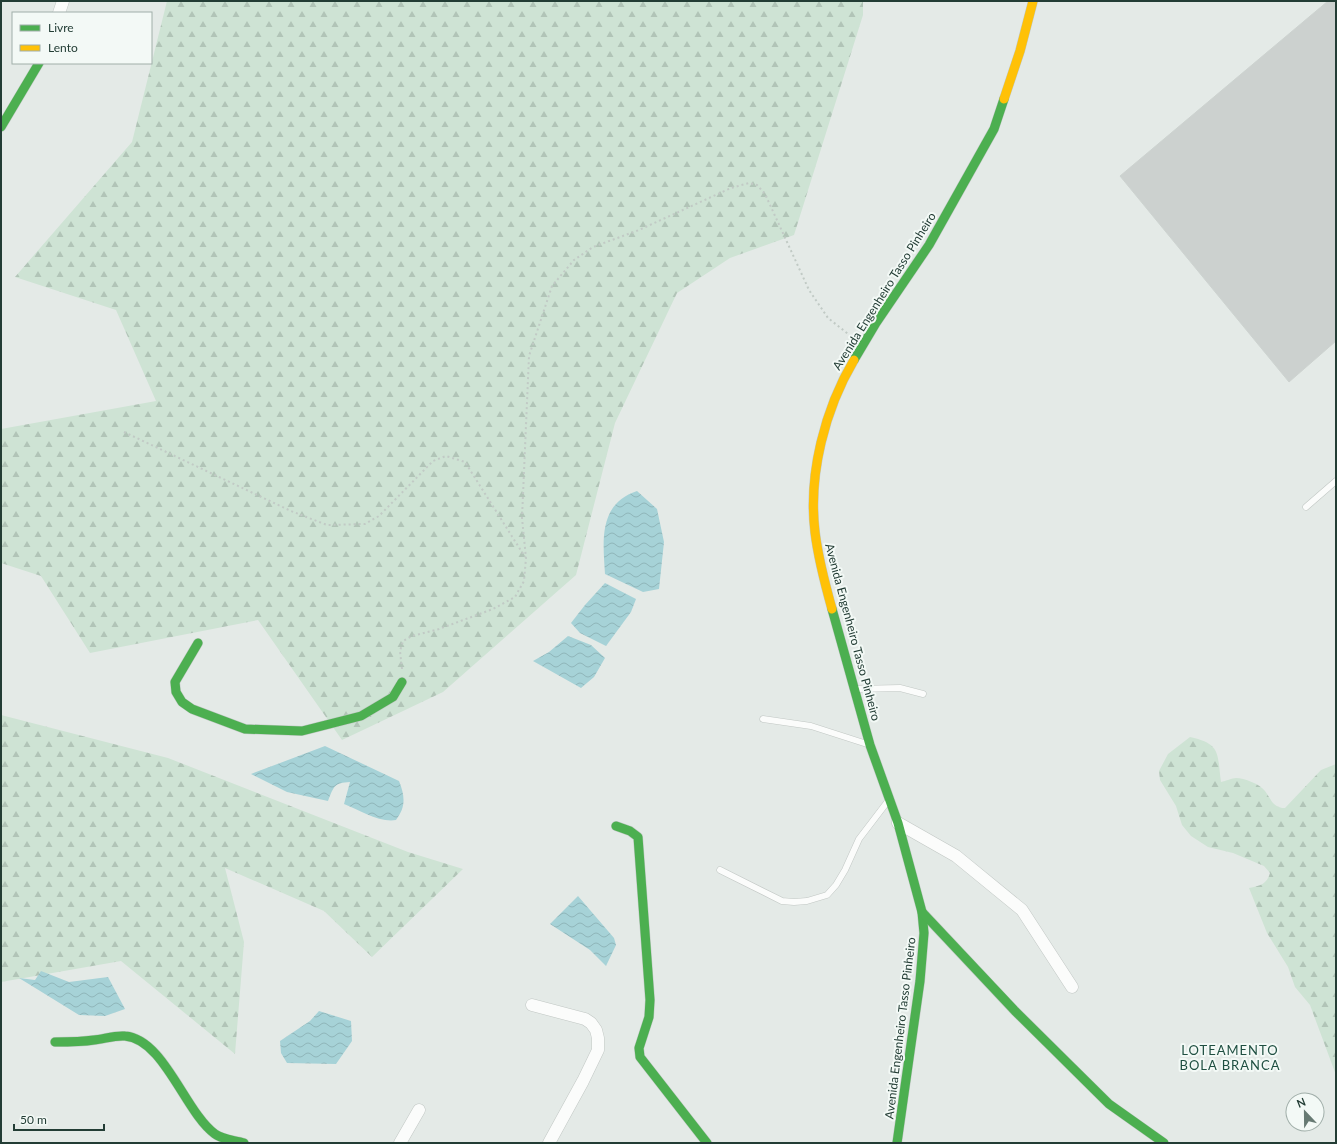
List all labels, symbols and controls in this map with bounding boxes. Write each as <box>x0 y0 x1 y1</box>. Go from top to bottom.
legend <box>12 12 152 64</box>
text: Livre <box>48 20 74 35</box>
text: Lento <box>48 40 78 55</box>
street label: Avenida Engenheiro Tasso Pinheiro <box>829 209 939 373</box>
street label: Avenida Engenheiro Tasso Pinheiro <box>822 542 884 723</box>
street label: Avenida Engenheiro Tasso Pinheiro <box>881 936 919 1120</box>
district label: LOTEAMENTO BOLA BRANCA <box>1180 1042 1280 1073</box>
north arrow <box>1285 1092 1325 1132</box>
text: N <box>1295 1095 1307 1110</box>
scale bar <box>14 1106 104 1132</box>
text: 50 m <box>20 1112 47 1127</box>

